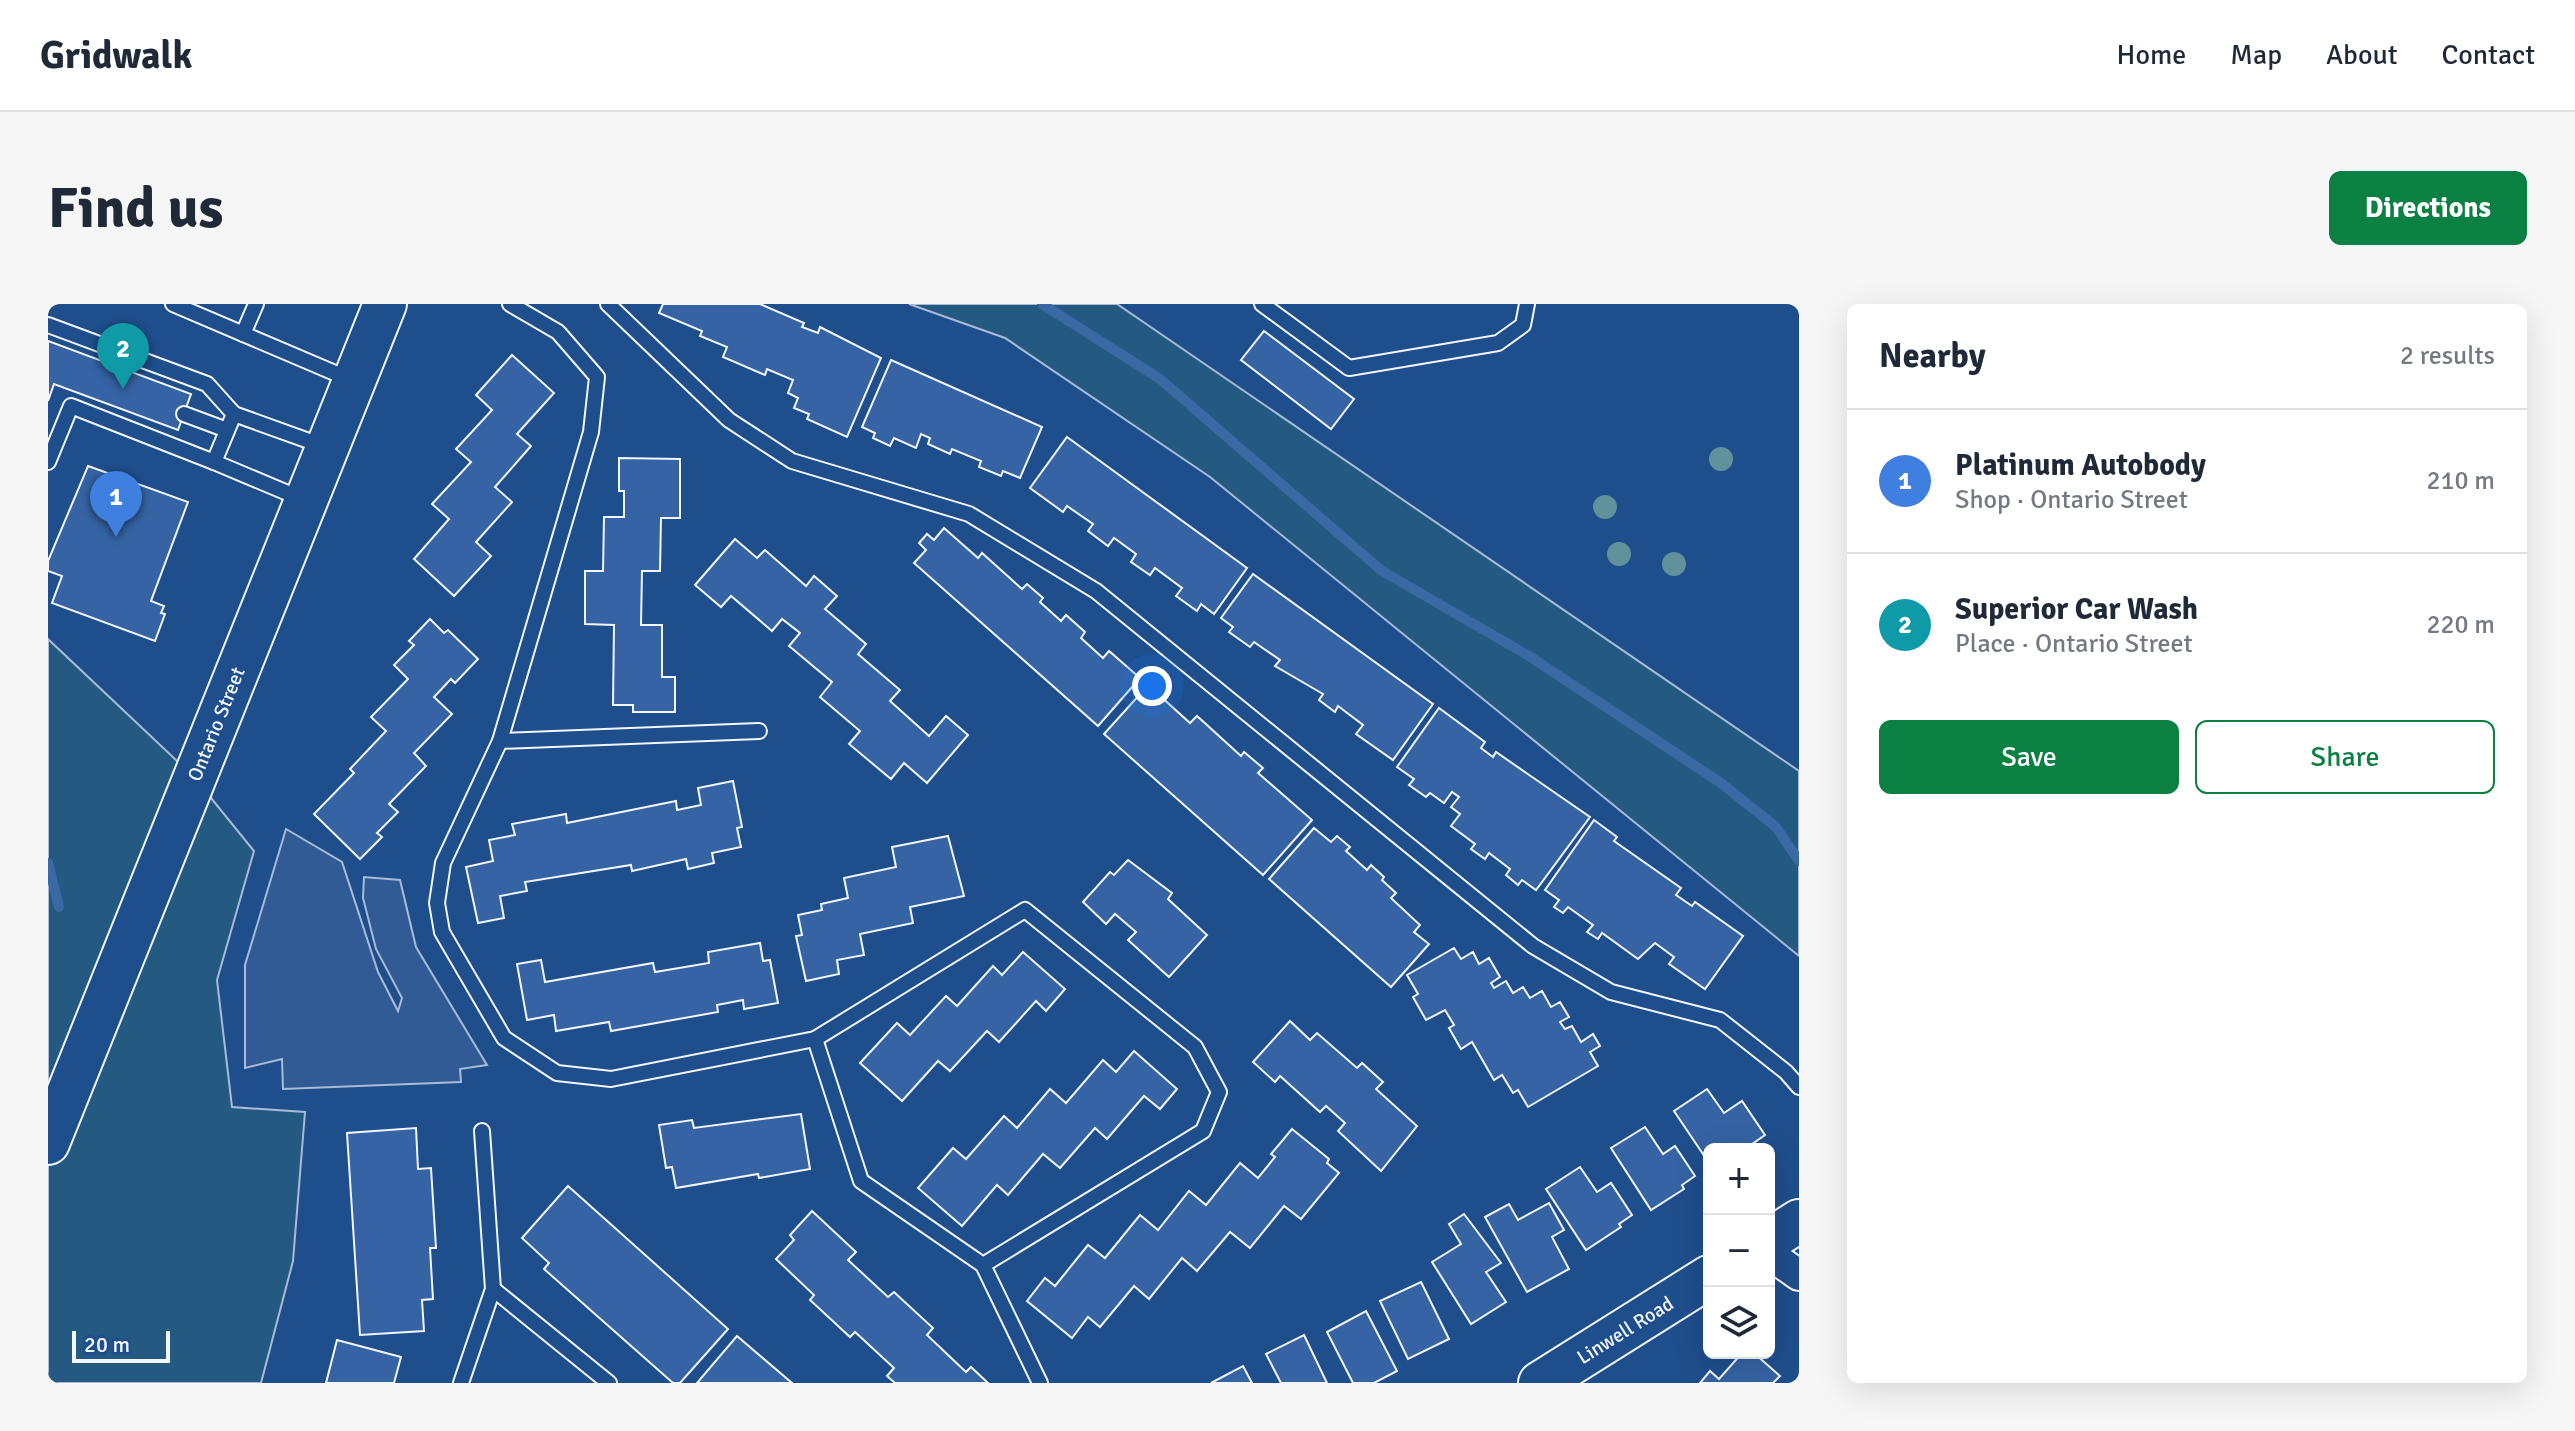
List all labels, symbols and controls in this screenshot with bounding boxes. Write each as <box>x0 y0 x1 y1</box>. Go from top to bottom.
text: Gridwalk <box>40 32 192 79</box>
text: Home <box>2117 38 2186 72</box>
text: Map <box>2230 38 2282 72</box>
text: About <box>2326 38 2398 72</box>
text: Contact <box>2442 38 2535 72</box>
button: Directions <box>2329 171 2527 245</box>
text: Find us <box>48 174 223 243</box>
pin: 2 <box>97 323 149 389</box>
text: Nearby <box>1879 335 1986 377</box>
text: 2 results <box>2400 340 2495 372</box>
text: Platinum Autobody <box>1955 447 2206 484</box>
text: 1 <box>1898 465 1912 497</box>
text: 210 m <box>2426 465 2495 497</box>
pin: 1 <box>90 471 142 537</box>
text: Shop · Ontario Street <box>1955 484 2188 516</box>
text: Superior Car Wash <box>1955 591 2198 628</box>
text: 2 <box>1898 609 1912 641</box>
text: 220 m <box>2426 609 2495 641</box>
text: Place · Ontario Street <box>1955 628 2193 660</box>
street label: Ontario Street <box>182 663 251 785</box>
your location <box>1132 666 1172 706</box>
button: Save <box>1879 720 2179 794</box>
button: Share <box>2195 720 2495 794</box>
map controls <box>1703 1143 1775 1359</box>
button: + <box>1703 1143 1775 1215</box>
button: − <box>1703 1215 1775 1287</box>
button: layers <box>1703 1287 1775 1359</box>
street label: Linwell Road <box>1572 1291 1678 1370</box>
scale bar <box>72 1327 170 1363</box>
text: 20 m <box>84 1331 130 1358</box>

